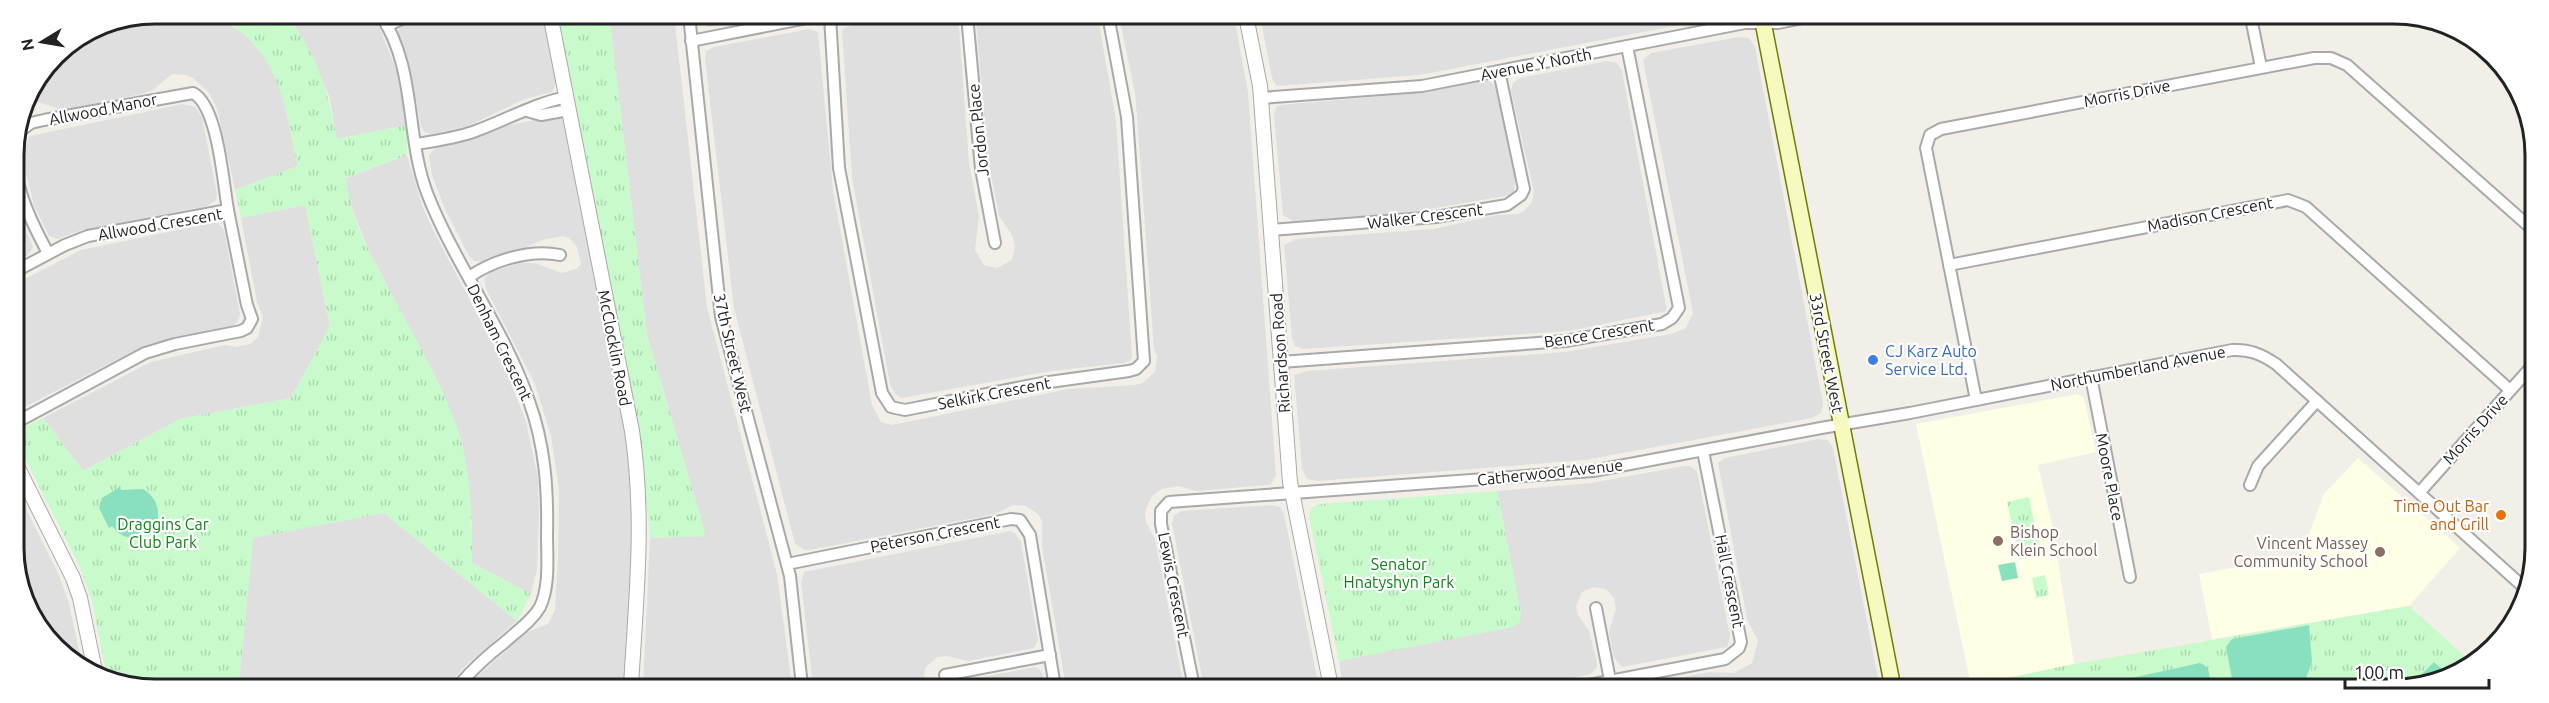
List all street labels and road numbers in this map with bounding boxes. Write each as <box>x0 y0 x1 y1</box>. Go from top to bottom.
street label: Avenue Y North <box>1479 44 1593 84</box>
street label: Morris Drive <box>2082 76 2172 110</box>
street label: Jordon Place <box>964 83 992 177</box>
street label: Allwood Manor <box>47 90 159 128</box>
street label: Madison Crescent <box>2146 193 2275 235</box>
street label: Walker Crescent <box>1366 200 1485 232</box>
street label: Allwood Crescent <box>96 204 224 244</box>
street label: Denham Crescent <box>464 281 536 404</box>
street label: McClocklin Road <box>595 288 635 408</box>
street label: 37th Street West <box>710 291 756 415</box>
street label: 33rd Street West <box>1807 291 1848 415</box>
street label: Richardson Road <box>1267 292 1293 414</box>
street label: Bence Crescent <box>1543 315 1656 351</box>
street label: Northumberland Avenue <box>2049 342 2227 394</box>
street label: Selkirk Crescent <box>936 373 1053 413</box>
street label: Morris Drive <box>2439 390 2511 468</box>
street label: Moore Place <box>2093 431 2127 523</box>
street label: Catherwood Avenue <box>1476 455 1624 489</box>
street label: Peterson Crescent <box>869 512 1002 555</box>
street label: Lewis Crescent <box>1155 531 1193 640</box>
street label: Hall Crescent <box>1712 533 1748 630</box>

